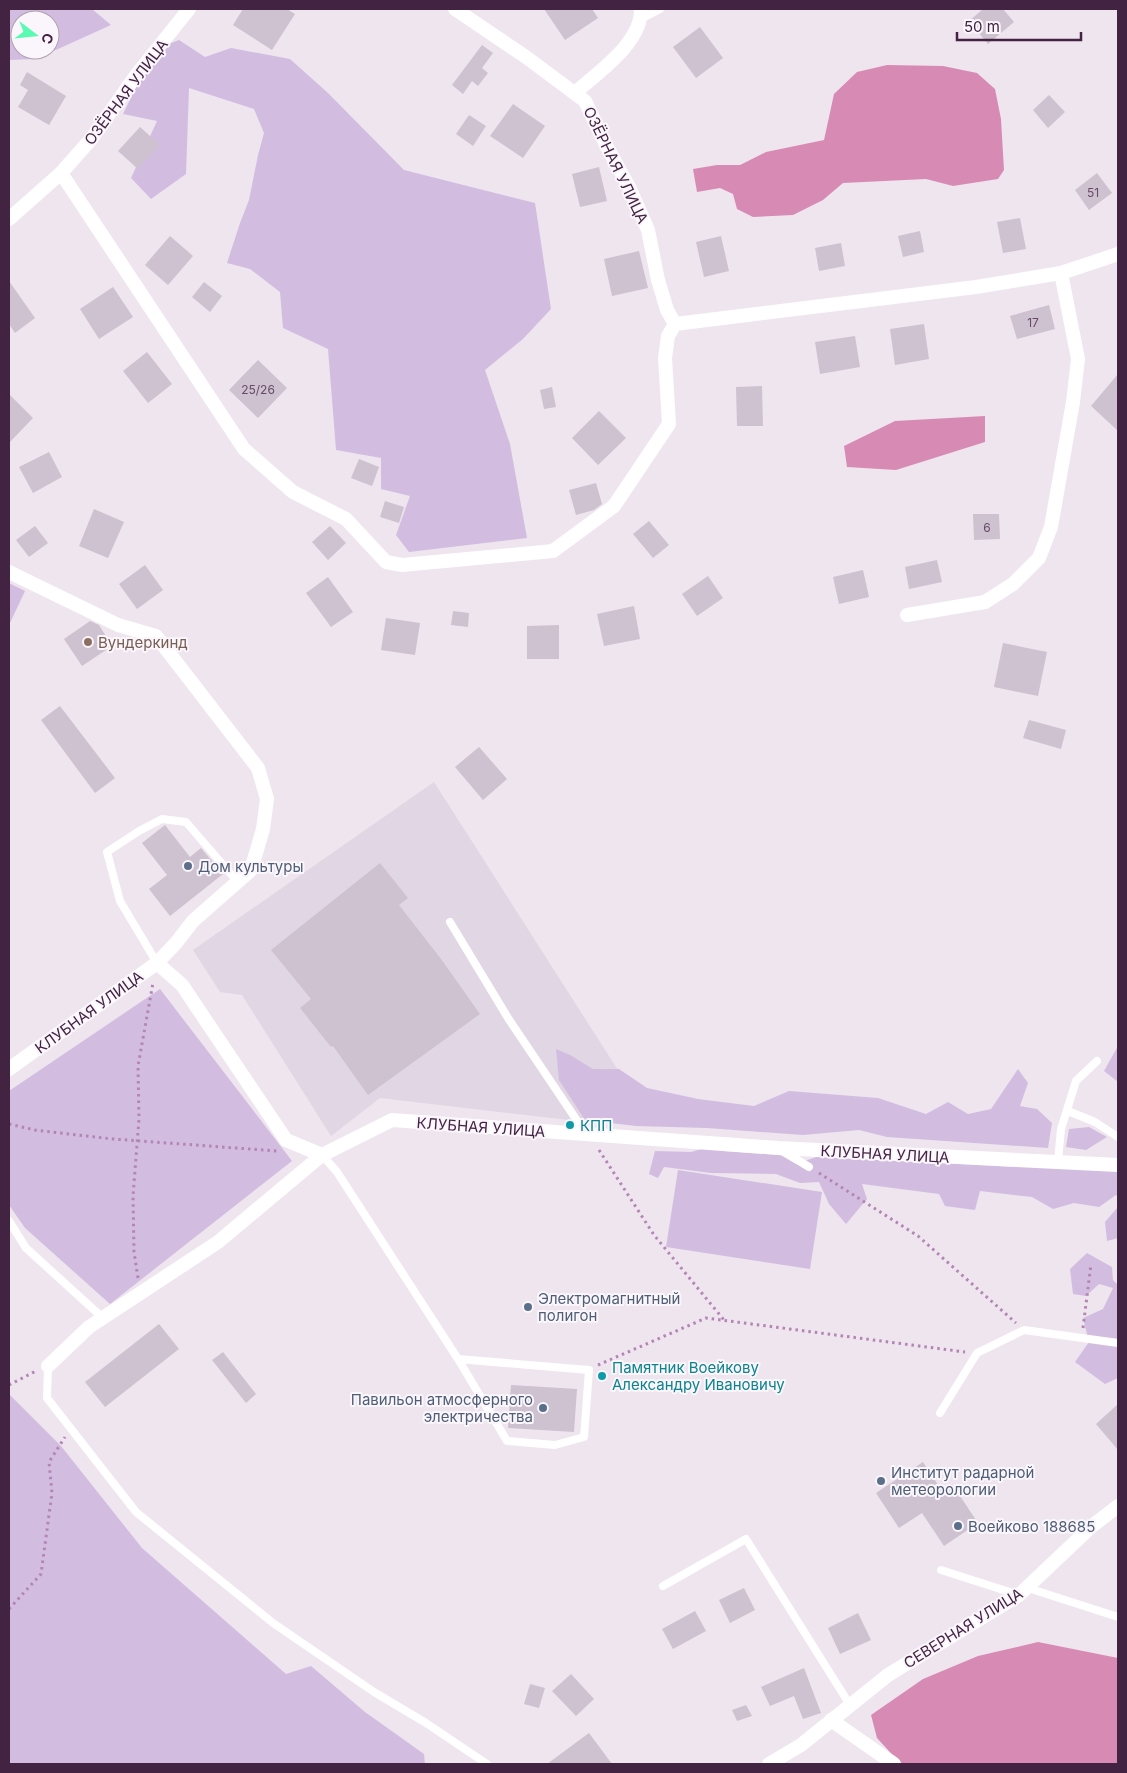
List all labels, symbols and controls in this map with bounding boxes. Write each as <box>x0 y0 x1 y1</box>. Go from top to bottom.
north arrow <box>10 10 60 60</box>
scale bar <box>957 10 1081 42</box>
text: 50 m <box>964 17 1000 36</box>
text: С <box>38 31 58 46</box>
street label: ОЗЁРНАЯ УЛИЦА <box>80 35 172 149</box>
street label: ОЗЁРНАЯ УЛИЦА <box>579 103 653 227</box>
house number: 51 <box>1087 185 1099 200</box>
house number: 17 <box>1027 315 1039 330</box>
house number: 25/26 <box>241 382 275 397</box>
house number: 6 <box>983 520 991 535</box>
place label: Вундеркинд <box>98 633 188 652</box>
marker: Вундеркинд <box>82 636 94 648</box>
place label: Дом культуры <box>198 857 304 876</box>
marker: Дом культуры <box>182 860 194 872</box>
street label: КЛУБНАЯ УЛИЦА <box>31 966 147 1058</box>
street label: КЛУБНАЯ УЛИЦА <box>416 1113 546 1141</box>
place label: КПП <box>580 1116 612 1135</box>
marker: КПП <box>564 1119 576 1131</box>
street label: КЛУБНАЯ УЛИЦА <box>820 1141 950 1167</box>
place label: Электромагнитный полигон <box>538 1289 680 1325</box>
marker: Электромагнитный полигон <box>522 1301 534 1313</box>
place label: Памятник Воейкову Александру Ивановичу <box>612 1358 785 1394</box>
marker: Памятник Воейкову Александру Ивановичу <box>596 1370 608 1382</box>
place label: Павильон атмосферного электричества <box>351 1390 533 1426</box>
marker: Павильон атмосферного электричества <box>537 1402 549 1414</box>
place label: Институт радарной метеорологии <box>891 1463 1034 1499</box>
marker: Институт радарной метеорологии <box>875 1475 887 1487</box>
place label: Воейково 188685 <box>968 1517 1095 1536</box>
marker: Воейково 188685 <box>952 1520 964 1532</box>
street label: СЕВЕРНАЯ УЛИЦА <box>900 1584 1026 1672</box>

